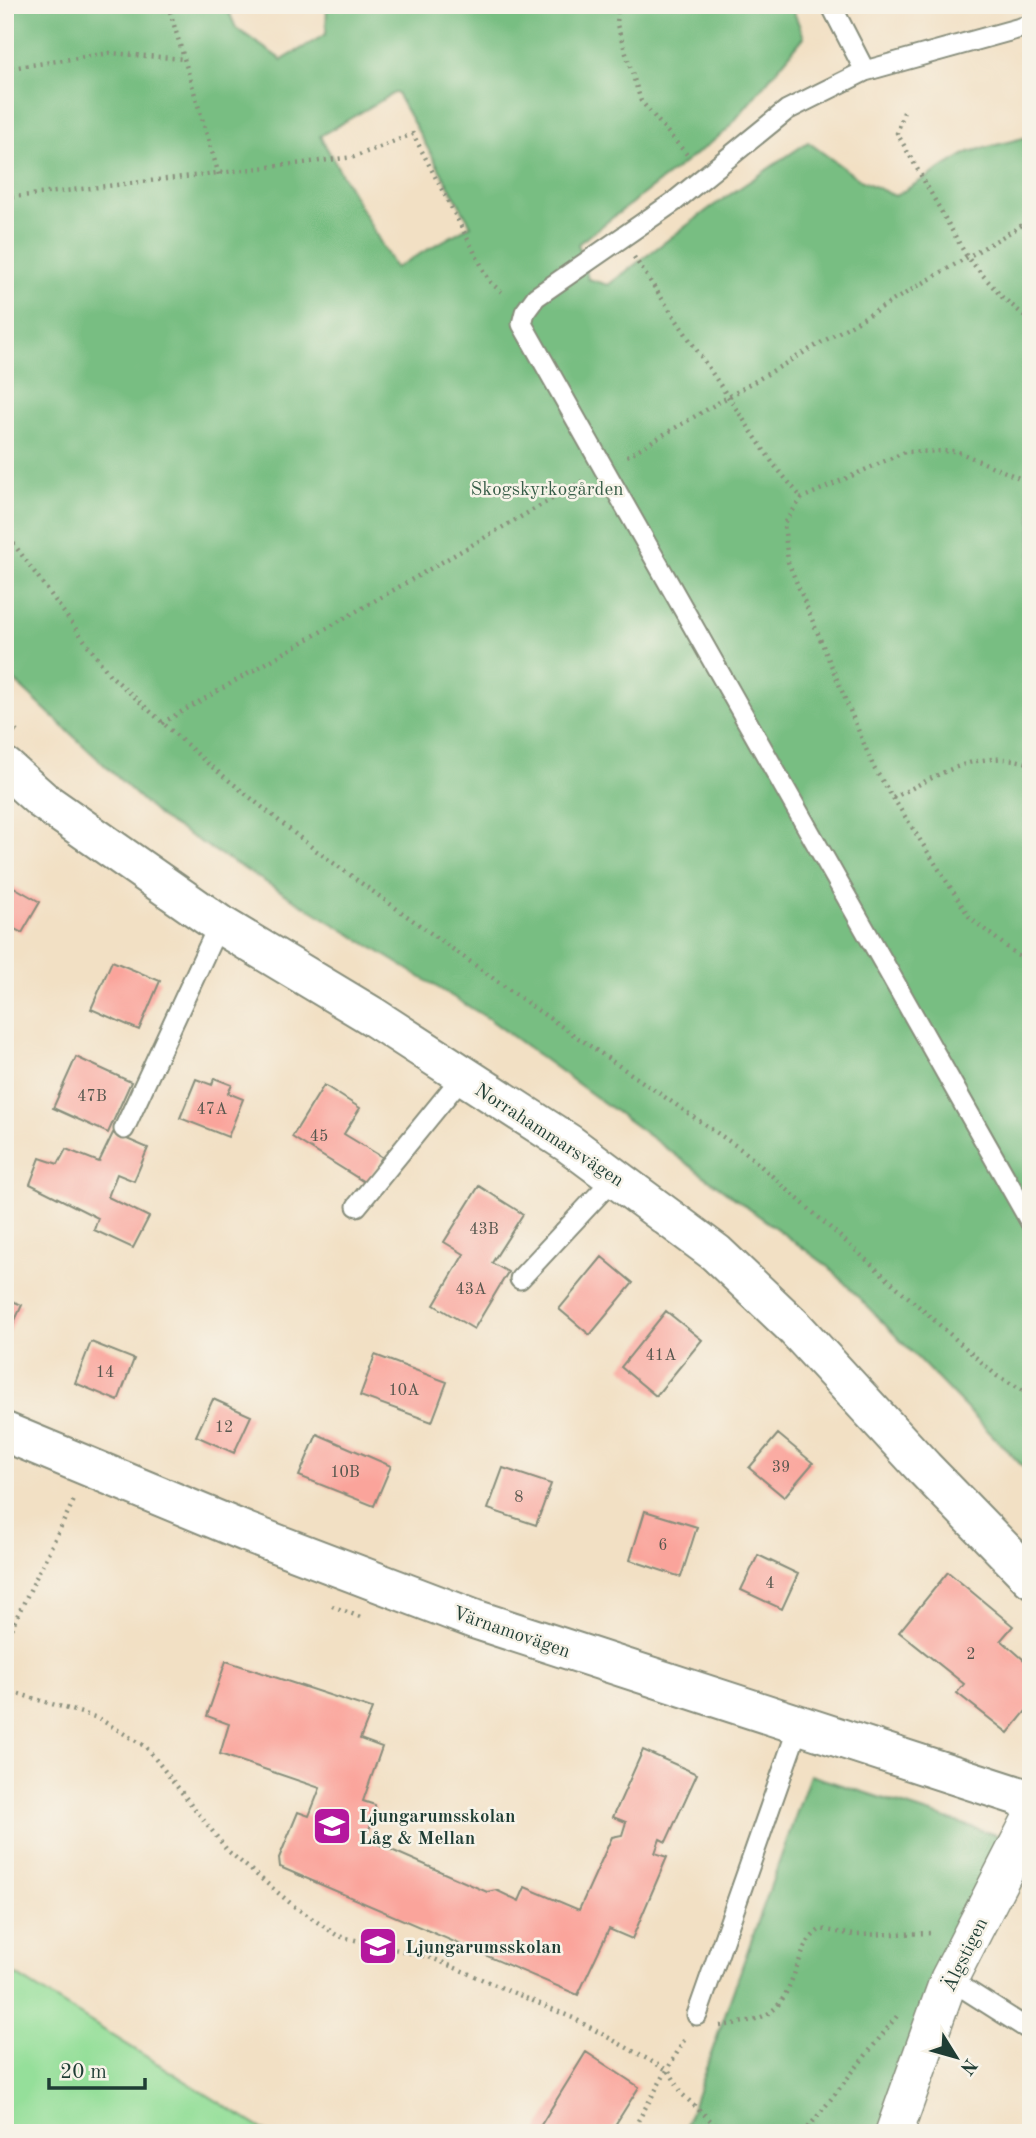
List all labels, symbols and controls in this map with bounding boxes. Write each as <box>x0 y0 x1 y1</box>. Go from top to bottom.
park label: Skogskyrkogården <box>471 481 624 500</box>
street label: Norrahammarsvägen <box>471 1081 626 1191</box>
house number: 47B <box>77 1089 107 1105</box>
house number: 47A <box>197 1102 227 1118</box>
house number: 45 <box>310 1129 328 1145</box>
house number: 43B <box>469 1222 499 1238</box>
house number: 43A <box>456 1282 486 1298</box>
house number: 41A <box>646 1348 676 1364</box>
house number: 14 <box>96 1365 114 1381</box>
house number: 10A <box>389 1383 419 1399</box>
house number: 12 <box>215 1420 233 1436</box>
house number: 39 <box>772 1460 790 1476</box>
house number: 10B <box>330 1465 360 1481</box>
house number: 8 <box>514 1490 524 1506</box>
house number: 6 <box>658 1538 668 1554</box>
house number: 4 <box>765 1576 775 1592</box>
street label: Värnamovägen <box>450 1604 572 1662</box>
house number: 2 <box>966 1647 976 1663</box>
school or university icon: Ljungarumsskolan Låg & Mellan <box>311 1805 353 1847</box>
place label: Ljungarumsskolan Låg & Mellan <box>359 1808 516 1849</box>
street label: Älgstigen <box>938 1914 992 1995</box>
school or university icon: Ljungarumsskolan <box>357 1925 399 1967</box>
place label: Ljungarumsskolan <box>405 1939 562 1958</box>
north arrow <box>920 2022 990 2092</box>
scale bar <box>49 2047 145 2091</box>
text: N <box>955 2054 980 2078</box>
text: 20 m <box>60 2062 107 2083</box>

